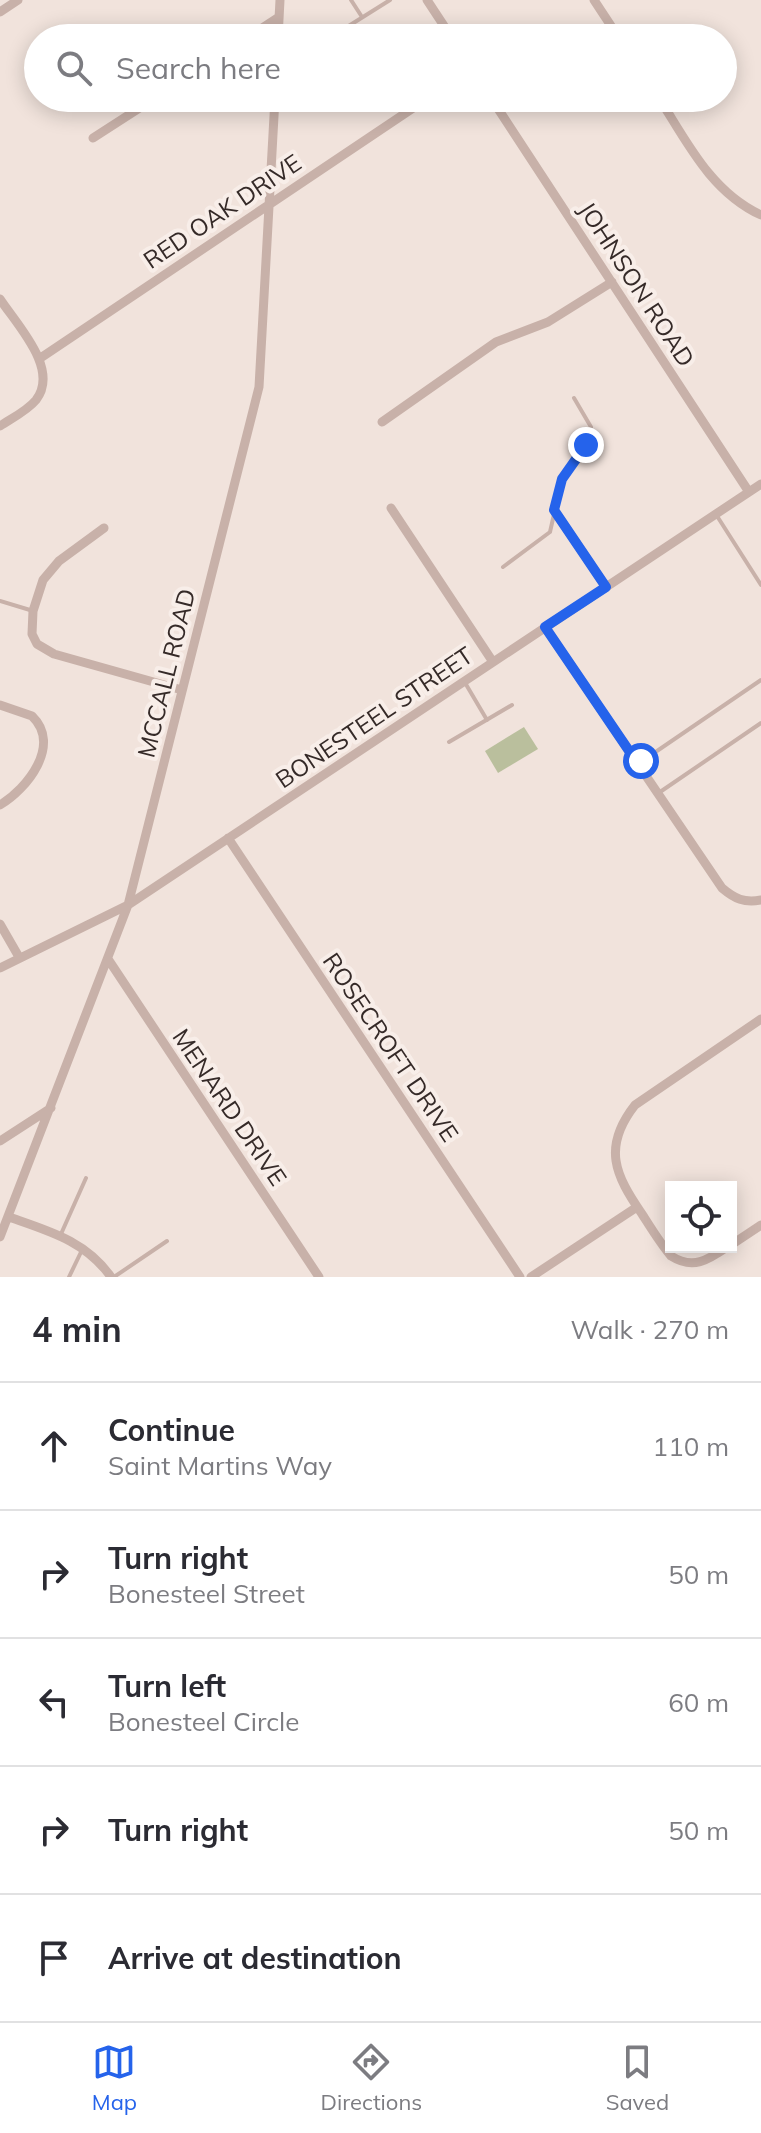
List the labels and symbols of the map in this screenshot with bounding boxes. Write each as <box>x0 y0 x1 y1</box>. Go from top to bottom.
street label: RED OAK DRIVE <box>137 147 307 275</box>
street label: JOHNSON ROAD <box>572 196 702 372</box>
route end <box>568 427 604 463</box>
street label: MCCALL ROAD <box>131 586 201 760</box>
street label: BONESTEEL STREET <box>270 640 479 794</box>
route start <box>623 743 659 779</box>
street label: ROSECROFT DRIVE <box>317 947 465 1147</box>
street label: MENARD DRIVE <box>166 1023 294 1191</box>

